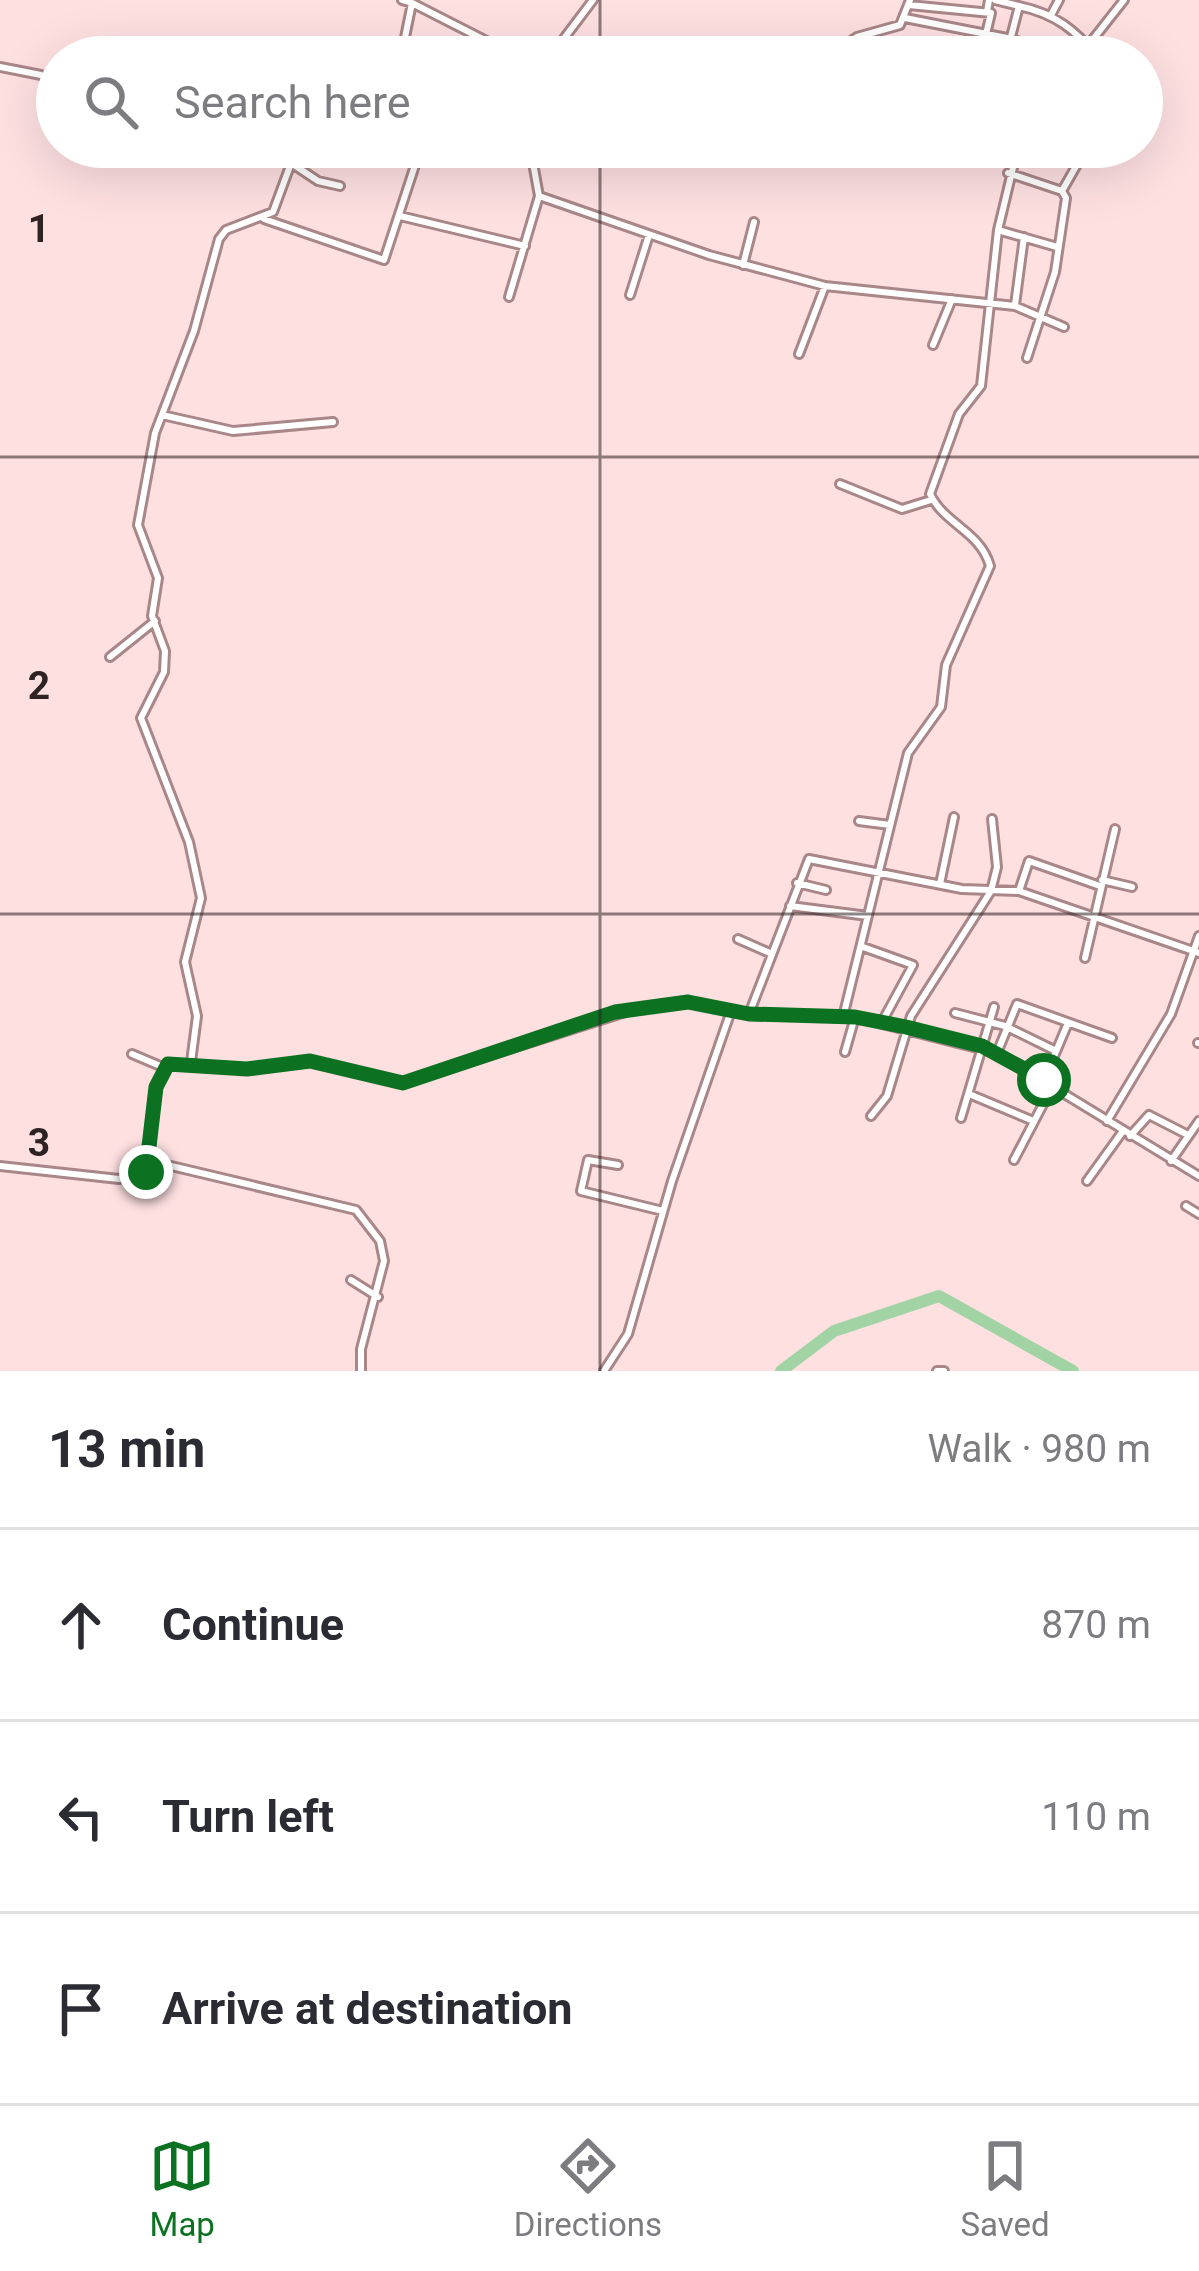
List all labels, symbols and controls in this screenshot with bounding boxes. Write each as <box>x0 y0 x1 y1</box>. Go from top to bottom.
search box <box>36 36 1163 168</box>
icon: search <box>78 69 144 135</box>
text: Search here <box>174 76 411 129</box>
text: 1 <box>28 206 50 252</box>
text: 2 <box>28 663 50 709</box>
route start <box>1017 1053 1071 1107</box>
text: 3 <box>28 1120 50 1166</box>
route end <box>119 1145 173 1199</box>
text: 13 min <box>48 1420 205 1479</box>
text: Walk · 980 m <box>927 1426 1151 1472</box>
icon: ahead <box>48 1592 114 1658</box>
text: Continue <box>162 1598 344 1651</box>
text: 870 m <box>1041 1602 1151 1648</box>
icon: left <box>48 1784 114 1850</box>
text: Turn left <box>162 1790 334 1843</box>
text: 110 m <box>1041 1794 1151 1840</box>
icon: arrive <box>48 1976 114 2042</box>
text: Arrive at destination <box>162 1982 573 2035</box>
tab: Map <box>149 2133 215 2244</box>
tab: Directions <box>514 2133 662 2244</box>
tab: Saved <box>961 2133 1050 2244</box>

